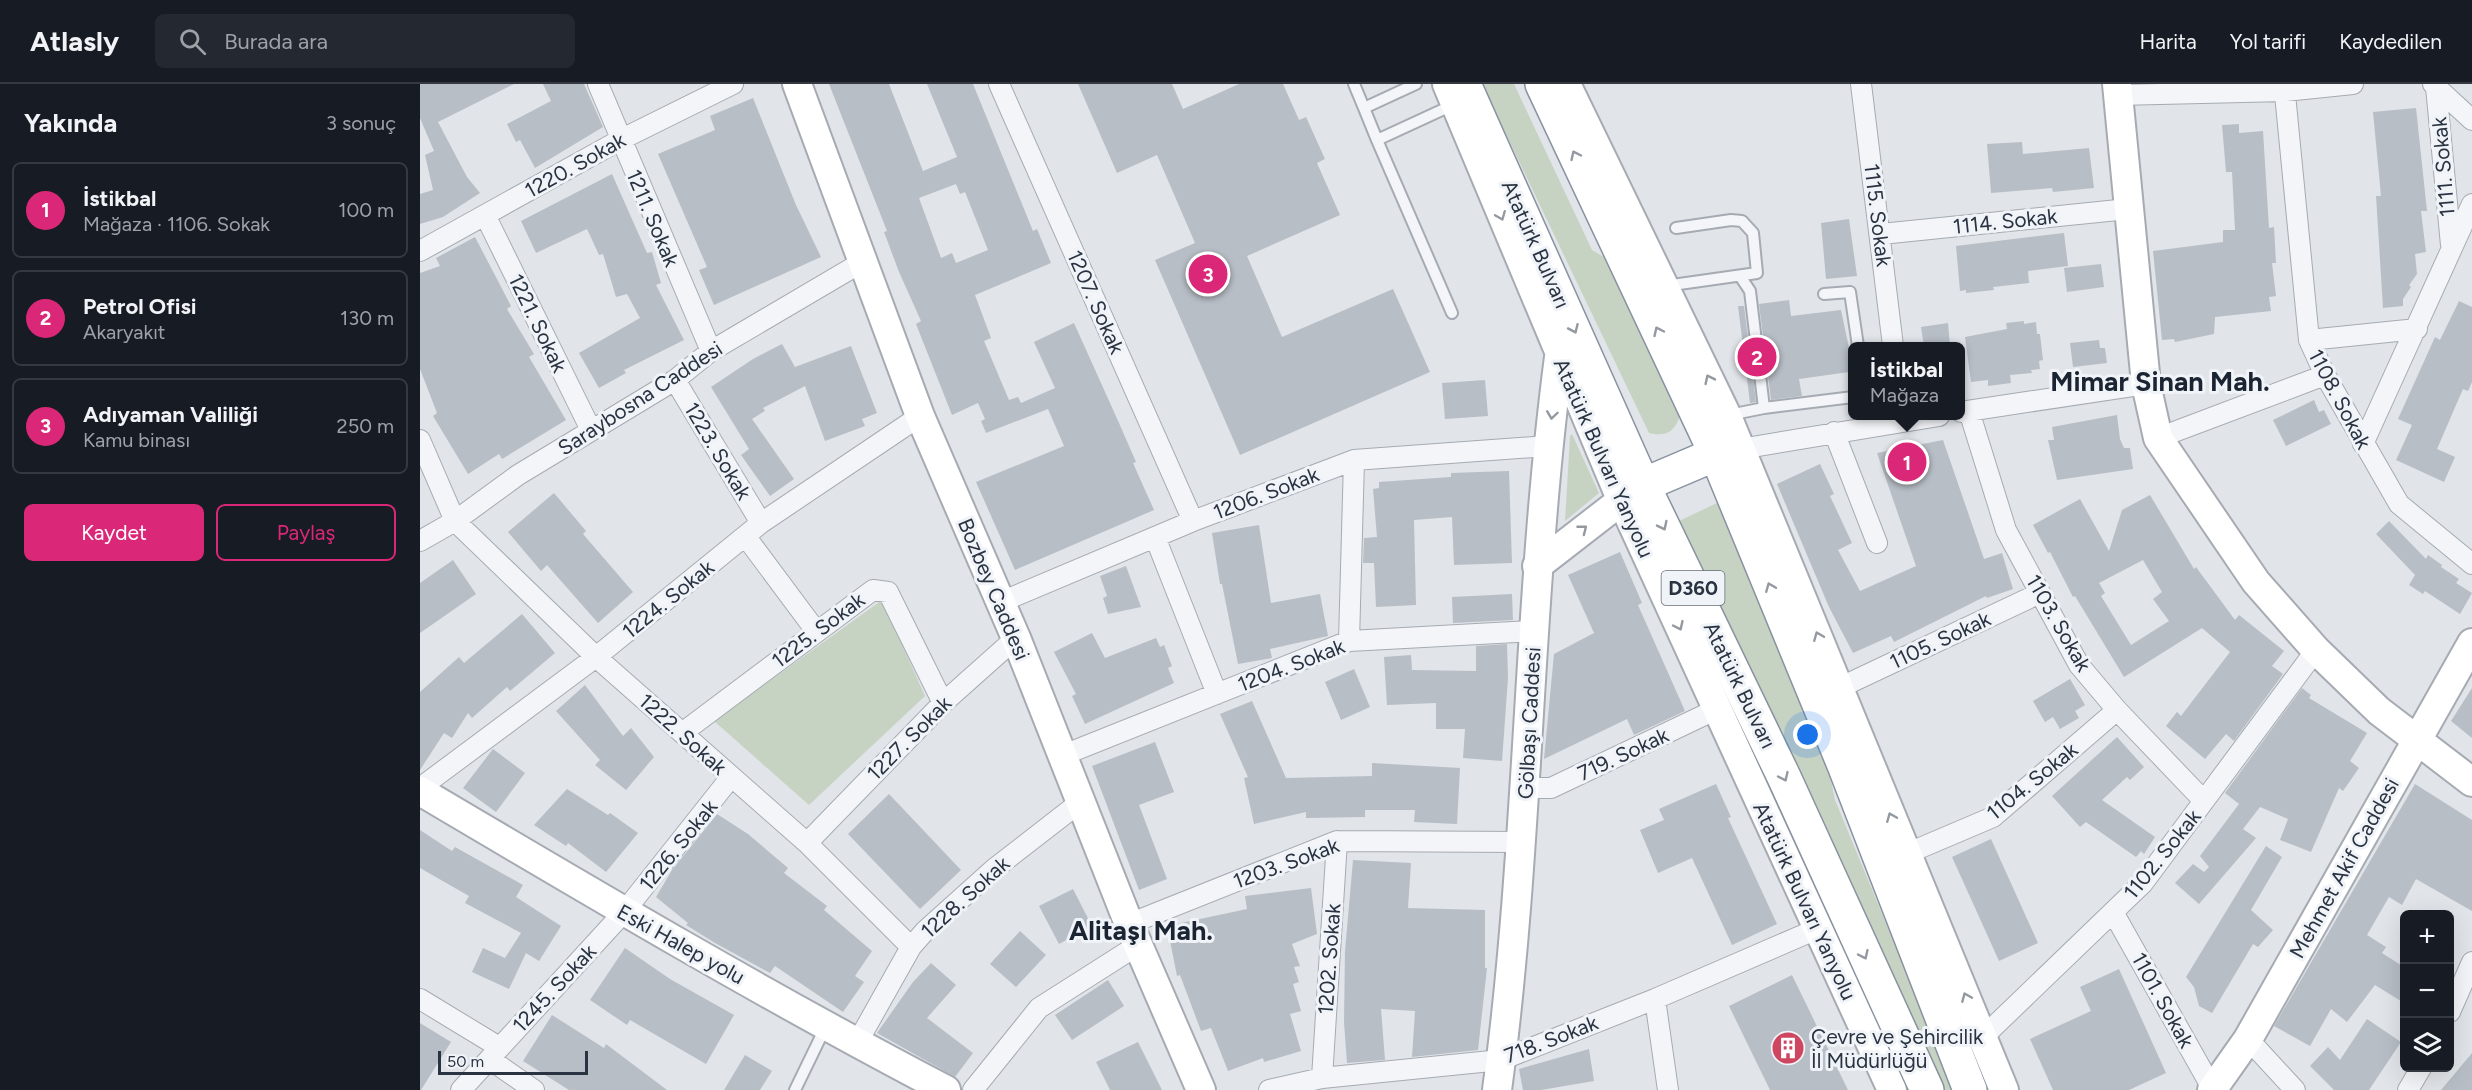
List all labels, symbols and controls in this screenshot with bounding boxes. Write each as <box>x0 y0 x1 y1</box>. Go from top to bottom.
search box <box>155 14 575 68</box>
text: Atlasly <box>30 24 119 58</box>
icon: search <box>176 25 209 58</box>
text: Burada ara <box>224 28 328 55</box>
text: Harita <box>2140 29 2197 54</box>
text: Yol tarifi <box>2230 29 2306 54</box>
text: Kaydedilen <box>2339 29 2442 54</box>
text: Yakında <box>24 107 117 139</box>
text: 3 sonuç <box>326 111 396 135</box>
street label: 1111. Sokak <box>2426 115 2460 218</box>
street label: 1220. Sokak <box>520 127 630 203</box>
one-way arrow <box>1570 150 1582 161</box>
street label: 1115. Sokak <box>1859 162 1897 269</box>
street label: 1211. Sokak <box>621 166 685 271</box>
street label: Atatürk Bulvarı <box>1497 176 1575 312</box>
text: İstikbal <box>83 185 156 212</box>
text: 1 <box>41 198 50 222</box>
text: 100 m <box>338 198 394 222</box>
street label: 1114. Sokak <box>1952 203 2059 239</box>
one-way arrow <box>1494 209 1506 220</box>
text: Mağaza · 1106. Sokak <box>83 212 270 236</box>
street label: 1207. Sokak <box>1062 246 1130 358</box>
pin: 3 <box>1188 252 1228 297</box>
street label: 1221. Sokak <box>503 270 573 377</box>
text: Petrol Ofisi <box>83 293 197 320</box>
text: 2 <box>40 306 51 330</box>
text: 130 m <box>340 306 394 330</box>
text: Akaryakıt <box>83 320 165 344</box>
one-way arrow <box>1566 323 1578 334</box>
one-way arrow <box>1653 327 1665 338</box>
pin: 2 <box>1738 334 1776 380</box>
street label: Saraybosna Caddesi <box>553 336 727 460</box>
popup <box>1848 342 1965 420</box>
street label: 1108. Sokak <box>2303 345 2377 454</box>
street label: Atatürk Bulvarı Yanyolu <box>1549 354 1659 562</box>
text: İstikbal <box>1870 356 1943 383</box>
district label: Mimar Sinan Mah. <box>2050 365 2270 398</box>
one-way arrow <box>1705 375 1717 386</box>
text: Mağaza <box>1870 383 1939 407</box>
street label: 1223. Sokak <box>679 398 757 505</box>
text: Adıyaman Valiliği <box>83 401 258 428</box>
one-way arrow <box>1546 410 1558 419</box>
text: 3 <box>40 414 51 438</box>
text: 250 m <box>337 414 394 438</box>
text: Kamu binası <box>83 428 190 452</box>
pin: 1 <box>1888 440 1926 484</box>
street label: 1206. Sokak <box>1210 461 1323 525</box>
button: Kaydet <box>24 504 204 561</box>
button: Paylaş <box>216 504 396 561</box>
street label: Bozbey Caddesi <box>953 514 1035 664</box>
one-way arrow <box>1656 519 1667 530</box>
one-way arrow <box>1576 526 1587 537</box>
street label: 1224. Sokak <box>617 554 719 644</box>
street label: 1103. Sokak <box>2021 570 2097 677</box>
road number: D360 <box>1662 571 1724 605</box>
one-way arrow <box>1765 582 1777 593</box>
street label: 1225. Sokak <box>767 587 870 673</box>
street label: 1105. Sokak <box>1886 605 1995 674</box>
street label: Atatürk Bulvarı <box>1699 618 1781 752</box>
one-way arrow <box>1672 619 1684 630</box>
one-way arrow <box>1813 632 1825 643</box>
street label: 1204. Sokak <box>1234 633 1349 697</box>
street label: Gölbaşı Caddesi <box>1513 646 1545 800</box>
street label: 1222. Sokak <box>634 688 733 780</box>
street label: 1227. Sokak <box>862 690 957 785</box>
your location <box>1793 720 1822 749</box>
street label: 719. Sokak <box>1574 722 1673 786</box>
street label: 1104. Sokak <box>1982 736 2083 825</box>
one-way arrow <box>1777 771 1789 782</box>
street label: Mehmet Akif Caddesi <box>2284 774 2404 962</box>
street label: 1226. Sokak <box>634 794 723 895</box>
street label: Atatürk Bulvarı Yanyolu <box>1748 798 1862 1004</box>
street label: 1102. Sokak <box>2118 804 2206 904</box>
one-way arrow <box>1886 812 1898 823</box>
street label: 1203. Sokak <box>1230 832 1343 894</box>
street label: 1228. Sokak <box>916 850 1015 943</box>
street label: Eski Halep yolu <box>613 899 749 989</box>
street label: 1202. Sokak <box>1313 902 1345 1015</box>
map controls <box>2400 910 2454 1072</box>
button: + <box>2400 910 2454 964</box>
district label: Alitaşı Mah. <box>1069 914 1213 947</box>
street label: 1245. Sokak <box>507 938 602 1037</box>
street label: 1101. Sokak <box>2127 948 2200 1053</box>
one-way arrow <box>1856 949 1868 960</box>
button: − <box>2400 964 2454 1018</box>
one-way arrow <box>1961 992 1973 1003</box>
street label: 718. Sokak <box>1501 1009 1602 1068</box>
button: layers <box>2400 1018 2454 1072</box>
place label: Çevre ve Şehircilik İl Müdürlüğü <box>1811 1024 1984 1073</box>
building icon: Çevre ve Şehircilik İl Müdürlüğü <box>1770 1030 1806 1066</box>
scale bar <box>438 1048 588 1076</box>
text: 50 m <box>447 1052 484 1071</box>

